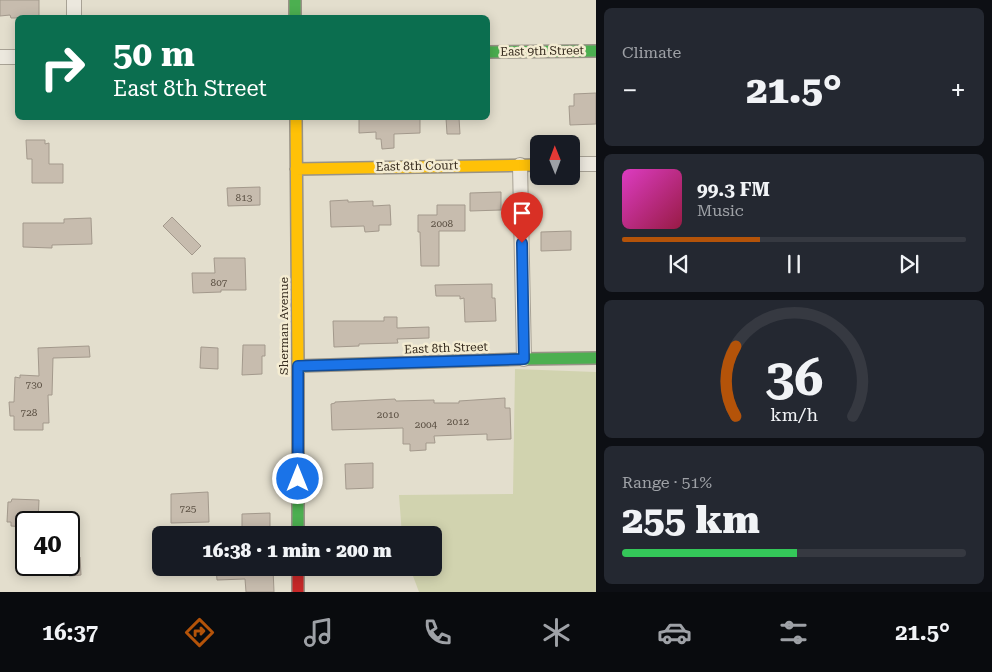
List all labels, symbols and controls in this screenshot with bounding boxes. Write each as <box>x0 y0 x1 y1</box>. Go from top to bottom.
text: 50 m <box>113 34 195 75</box>
icon: right <box>30 35 95 100</box>
street label: East 9th Street <box>500 43 585 59</box>
text: Climate <box>622 43 681 62</box>
text: 21.5° <box>746 68 842 112</box>
text: − <box>622 74 638 107</box>
text: + <box>950 74 966 107</box>
text: East 8th Street <box>113 76 267 101</box>
north arrow <box>530 135 580 185</box>
map controls <box>530 135 580 185</box>
street label: East 8th Court <box>376 158 459 174</box>
text: 99.3 FM <box>697 178 770 201</box>
house number: 813 <box>236 192 253 203</box>
pin <box>501 192 543 243</box>
icon: arrive <box>508 199 536 227</box>
text: Music <box>697 201 744 220</box>
house number: 2008 <box>431 218 454 229</box>
icon: previous <box>665 250 693 278</box>
icon: pause <box>780 250 808 278</box>
icon: next <box>895 250 923 278</box>
house number: 807 <box>211 277 228 288</box>
street label: Sherman Avenue <box>277 277 291 375</box>
street label: East 8th Street <box>404 340 489 356</box>
text: 36 <box>765 347 823 408</box>
house number: 730 <box>26 379 43 390</box>
text: km/h <box>770 404 818 425</box>
house number: 728 <box>21 407 38 418</box>
house number: 2010 <box>377 409 400 420</box>
house number: 2012 <box>447 416 470 427</box>
house number: 2004 <box>415 419 438 430</box>
position arrow <box>271 452 323 504</box>
text: Range · 51% <box>622 473 712 492</box>
text: 255 km <box>622 498 760 542</box>
house number: 725 <box>180 503 197 514</box>
speed limit sign: 40 <box>15 511 80 576</box>
text: 16:38 · 1 min · 200 m <box>202 539 392 562</box>
icon: directions <box>182 615 217 650</box>
icon: music <box>301 615 336 650</box>
icon: phone <box>420 615 455 650</box>
icon: climate <box>539 615 574 650</box>
icon: car <box>657 615 692 650</box>
icon: filters <box>776 615 811 650</box>
text: 16:37 <box>42 620 98 645</box>
text: 21.5° <box>895 620 950 645</box>

